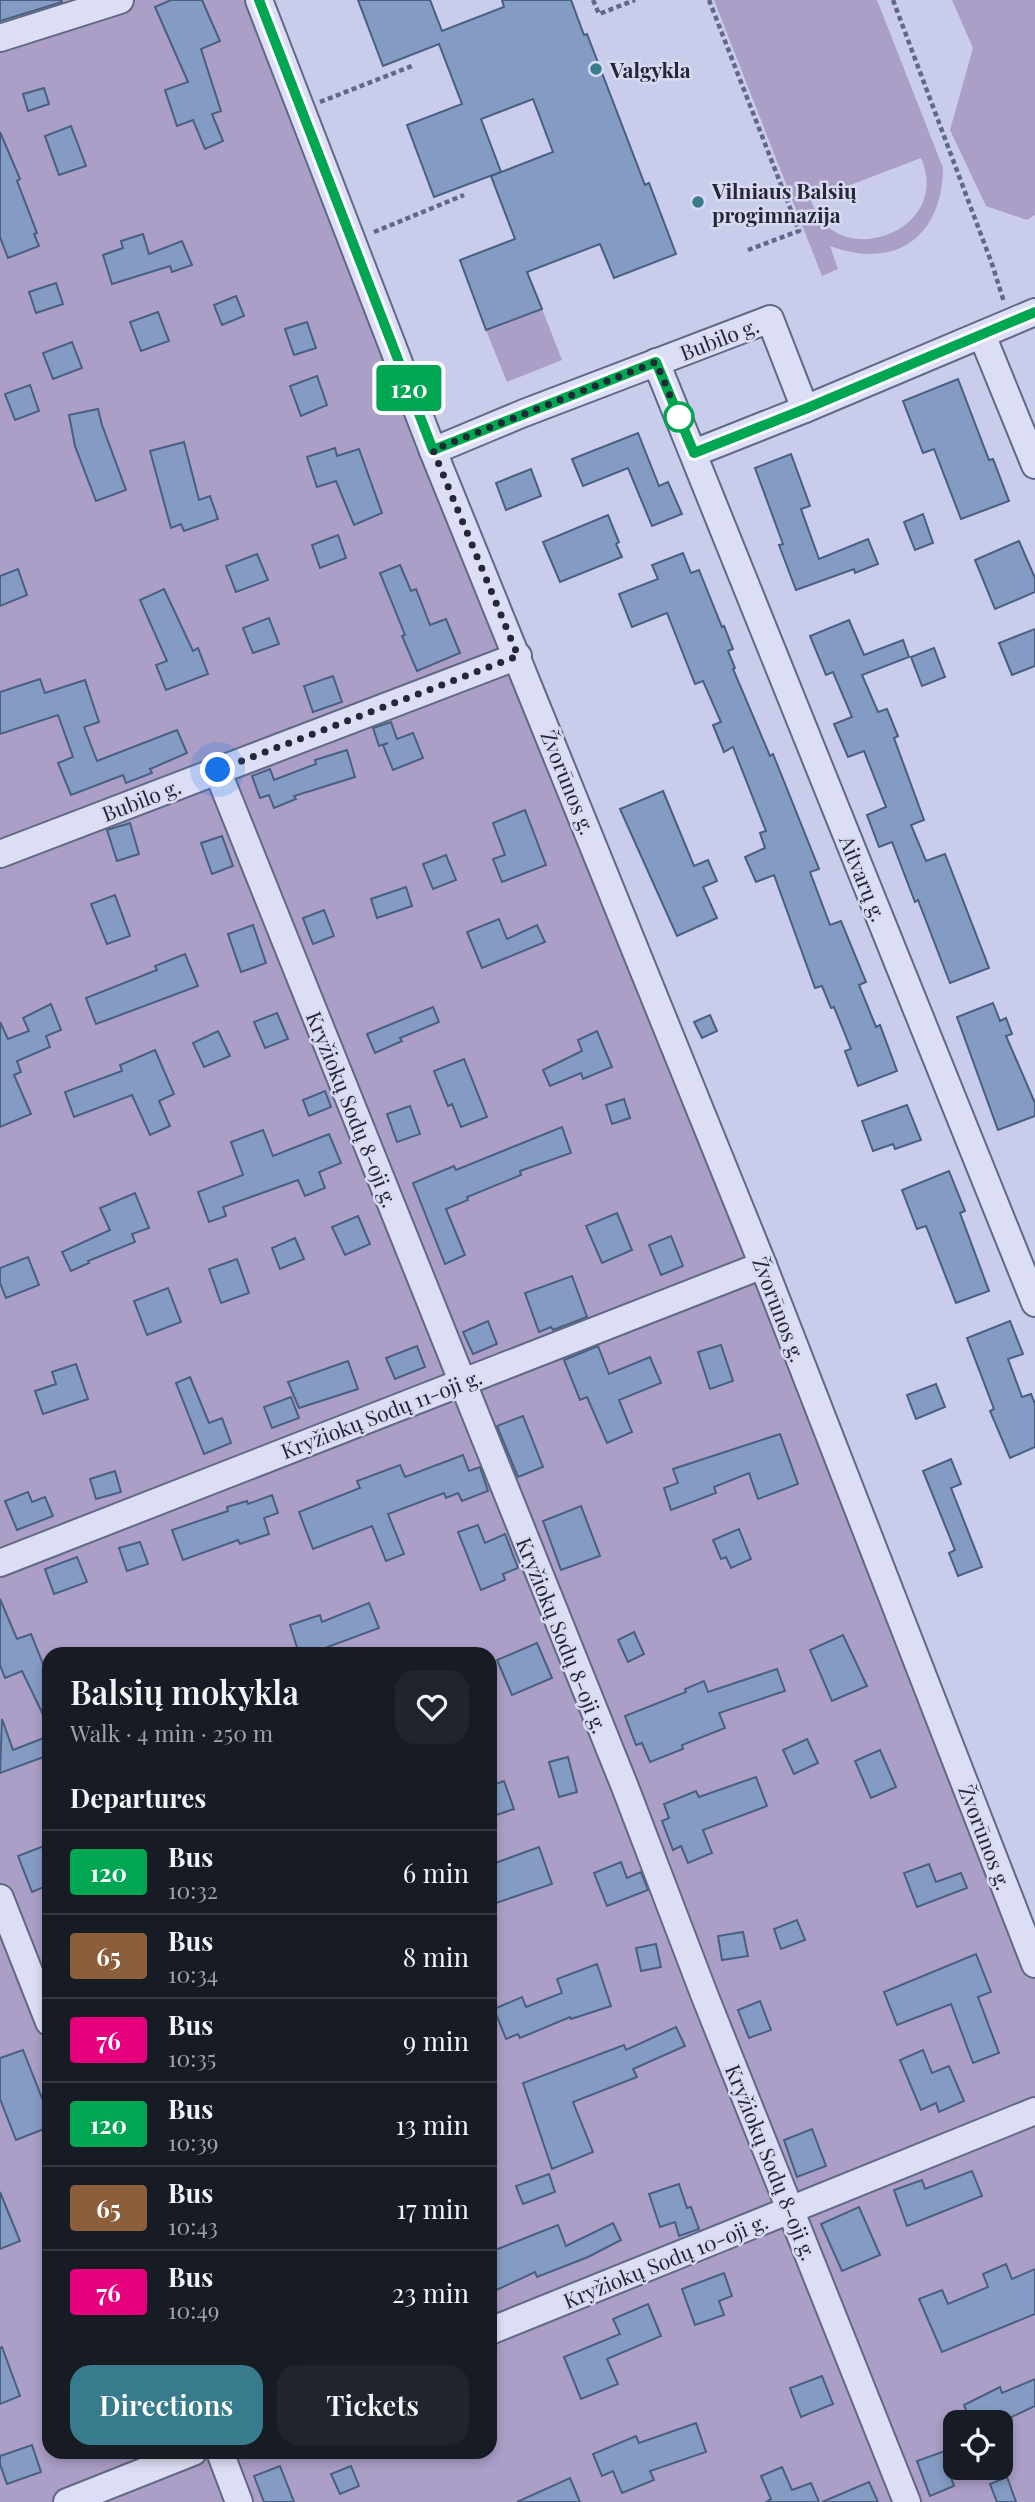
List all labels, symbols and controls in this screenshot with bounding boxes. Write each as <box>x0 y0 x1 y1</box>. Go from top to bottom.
place label: Valgykla <box>609 55 691 83</box>
marker: Valgykla <box>588 61 604 77</box>
place label: Vilniaus Balsių progimnazija <box>711 176 857 228</box>
marker: Vilniaus Balsių progimnazija <box>690 194 706 210</box>
street label: Bubilo g. <box>676 310 762 366</box>
line badge: 120 <box>369 365 449 411</box>
text: 120 <box>390 372 428 404</box>
unlabelled marker <box>664 402 694 432</box>
street label: Žvorūnos g. <box>535 726 603 838</box>
your location <box>200 752 235 787</box>
street label: Bubilo g. <box>98 771 184 827</box>
street label: Aitvarų g. <box>834 830 894 925</box>
street label: Kryžiokų Sodų 8-oji g. <box>301 1007 405 1211</box>
street label: Žvorūnos g. <box>747 1252 813 1366</box>
street label: Kryžiokų Sodų 11-oji g. <box>276 1362 486 1464</box>
street label: Kryžiokų Sodų 8-oji g. <box>511 1533 615 1737</box>
text: Balsių mokykla <box>70 1669 299 1713</box>
button: heart <box>395 1670 469 1744</box>
text: Walk · 4 min · 250 m <box>70 1717 273 1748</box>
text: Departures <box>70 1780 206 1815</box>
street label: Žvorūnos g. <box>953 1780 1019 1894</box>
text: Bus <box>168 1839 213 1874</box>
text: 6 min <box>403 1855 469 1890</box>
text: 120 <box>90 1856 127 1888</box>
text: 10:32 <box>168 1874 218 1905</box>
text: Bus <box>168 1923 213 1958</box>
text: 8 min <box>403 1939 469 1974</box>
text: 65 <box>96 1940 121 1972</box>
text: 10:34 <box>168 1958 218 1989</box>
text: Bus <box>168 2007 213 2042</box>
text: 9 min <box>403 2023 469 2058</box>
text: 76 <box>96 2024 121 2056</box>
text: 10:35 <box>168 2042 216 2073</box>
street label: Kryžiokų Sodų 8-oji g. <box>720 2060 824 2264</box>
text: Bus <box>168 2091 213 2126</box>
text: 13 min <box>395 2107 469 2142</box>
text: 120 <box>90 2108 127 2140</box>
text: 10:39 <box>168 2126 219 2157</box>
text: Bus <box>168 2175 213 2210</box>
text: 17 min <box>396 2191 469 2226</box>
text: 65 <box>96 2192 121 2224</box>
street label: Kryžiokų Sodų 10-oji g. <box>559 2206 771 2314</box>
text: 10:43 <box>168 2210 218 2241</box>
text: Bus <box>168 2259 213 2294</box>
text: 23 min <box>392 2275 469 2310</box>
text: 76 <box>96 2276 121 2308</box>
text: 10:49 <box>168 2294 220 2325</box>
button: Directions <box>70 2365 263 2445</box>
button: Tickets <box>277 2365 469 2445</box>
map controls <box>943 2410 1013 2480</box>
button: locate <box>943 2410 1013 2480</box>

